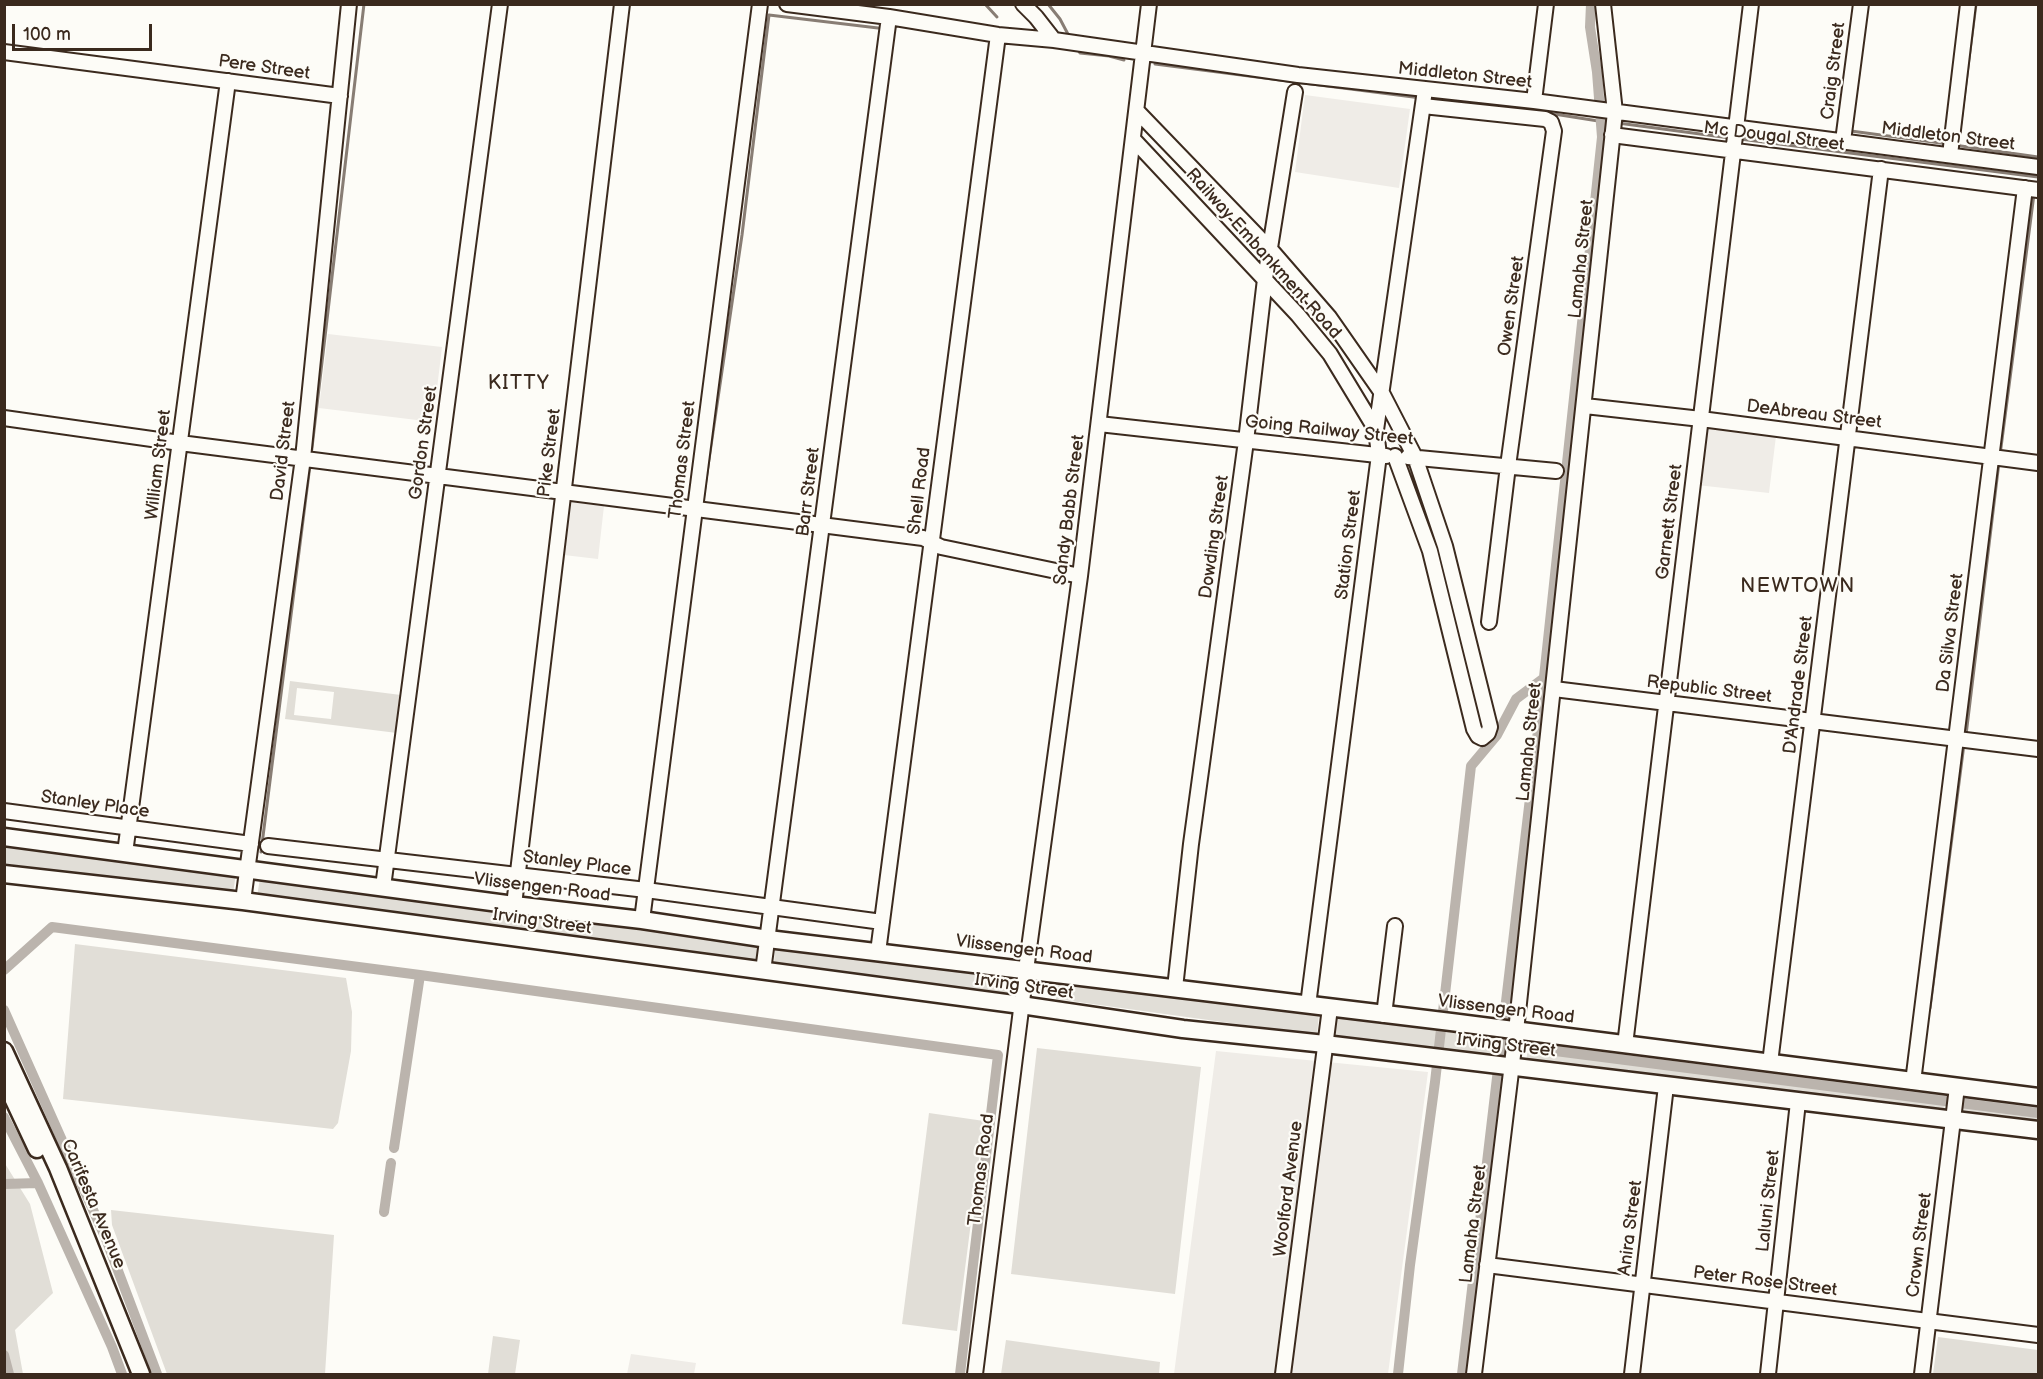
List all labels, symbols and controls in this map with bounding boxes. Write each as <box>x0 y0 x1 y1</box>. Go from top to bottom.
scale bar <box>15 12 154 50</box>
street label: Craig Street <box>1817 21 1851 121</box>
text: 100 m <box>23 24 71 45</box>
street label: Pere Street <box>217 51 311 85</box>
street label: Middleton Street <box>1397 58 1533 94</box>
street label: Mc Dougal Street <box>1702 118 1846 156</box>
street label: Middleton Street <box>1880 118 2016 156</box>
street label: Railway Embankment Road <box>1181 164 1345 344</box>
street label: Lamaha Street <box>1565 198 1599 320</box>
street label: Owen Street <box>1494 255 1530 357</box>
district label: KITTY <box>488 372 550 396</box>
street label: Gordon Street <box>405 385 443 501</box>
street label: DeAbreau Street <box>1745 396 1883 434</box>
street label: David Street <box>267 400 301 502</box>
street label: Thomas Street <box>665 400 701 520</box>
street label: William Street <box>141 408 177 522</box>
street label: Pike Street <box>534 408 566 498</box>
street label: Going Railway Street <box>1244 411 1414 451</box>
street label: Sandy Babb Street <box>1050 433 1090 587</box>
street label: Barr Street <box>793 446 825 538</box>
street label: Shell Road <box>904 446 936 536</box>
street label: Garnett Street <box>1652 463 1688 581</box>
street label: Dowding Street <box>1196 474 1234 600</box>
street label: Station Street <box>1332 489 1366 601</box>
street label: Da Silva Street <box>1933 572 1969 694</box>
district label: NEWTOWN <box>1740 575 1856 599</box>
street label: D'Andrade Street <box>1780 615 1818 755</box>
street label: Republic Street <box>1645 672 1773 708</box>
street label: Lamaha Street <box>1513 681 1547 803</box>
street label: Stanley Place <box>39 787 151 823</box>
street label: Stanley Place <box>521 847 633 881</box>
street label: Vlissengen Road <box>472 869 612 907</box>
street label: Irving Street <box>491 904 593 940</box>
street label: Vlissengen Road <box>954 931 1094 969</box>
street label: Irving Street <box>973 969 1075 1005</box>
street label: Vlissengen Road <box>1436 991 1576 1029</box>
street label: Irving Street <box>1455 1029 1557 1063</box>
street label: Thomas Road <box>964 1113 1000 1227</box>
street label: Woolford Avenue <box>1270 1120 1308 1258</box>
street label: Carifesta Avenue <box>56 1136 130 1272</box>
street label: Laluni Street <box>1753 1149 1785 1253</box>
street label: Lamaha Street <box>1456 1163 1492 1285</box>
street label: Anira Street <box>1614 1179 1648 1277</box>
street label: Crown Street <box>1903 1191 1937 1299</box>
street label: Peter Rose Street <box>1692 1262 1838 1302</box>

